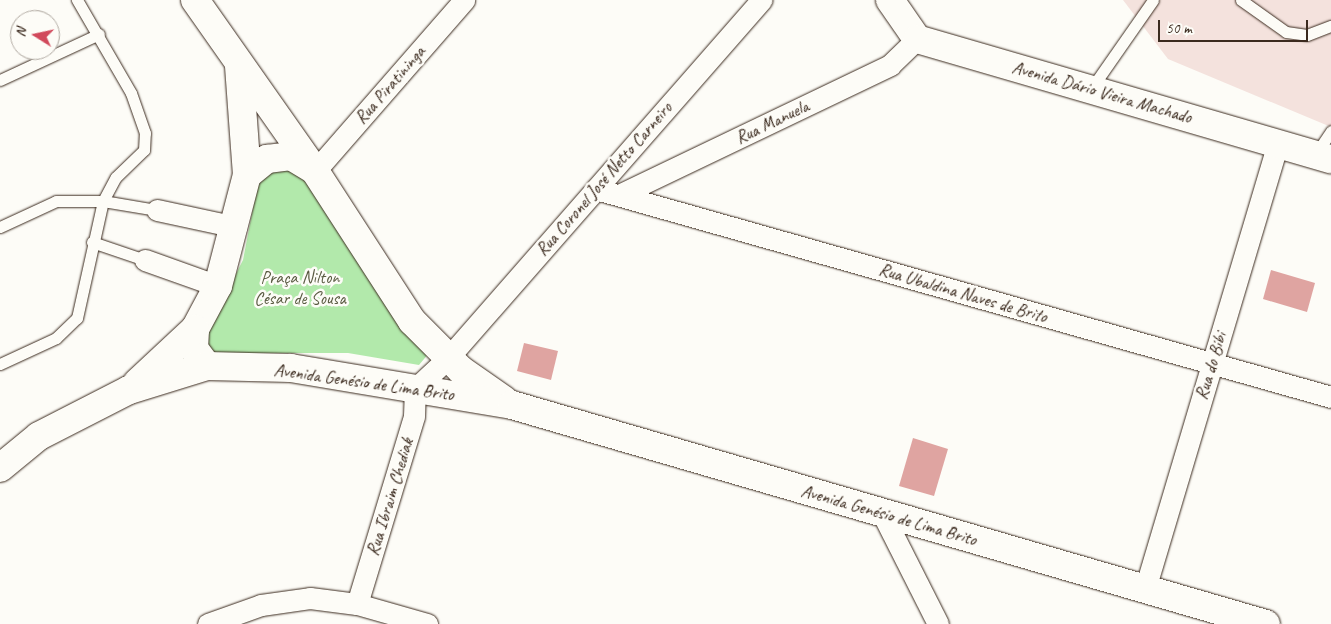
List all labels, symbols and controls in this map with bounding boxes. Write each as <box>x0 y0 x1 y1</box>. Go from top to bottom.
north arrow <box>10 10 60 60</box>
scale bar <box>1161 10 1311 42</box>
text: 50 m <box>1166 19 1192 38</box>
text: N <box>12 27 30 38</box>
street label: Rua Piratininga <box>351 42 429 128</box>
street label: Avenida Dário Vieira Machado <box>1010 56 1194 128</box>
street label: Rua Manuela <box>731 95 813 149</box>
street label: Rua Coronel José Netto Carneiro <box>531 98 677 260</box>
street label: Rua Ubaldina Naves de Brito <box>876 259 1050 327</box>
park label: Praça Nilton César de Sousa <box>254 267 346 310</box>
street label: Rua do Bibi <box>1191 330 1231 402</box>
street label: Avenida Genésio de Lima Brito <box>273 359 455 405</box>
street label: Rua Ibraim Chediak <box>362 436 418 558</box>
street label: Avenida Genésio de Lima Brito <box>799 480 979 550</box>

